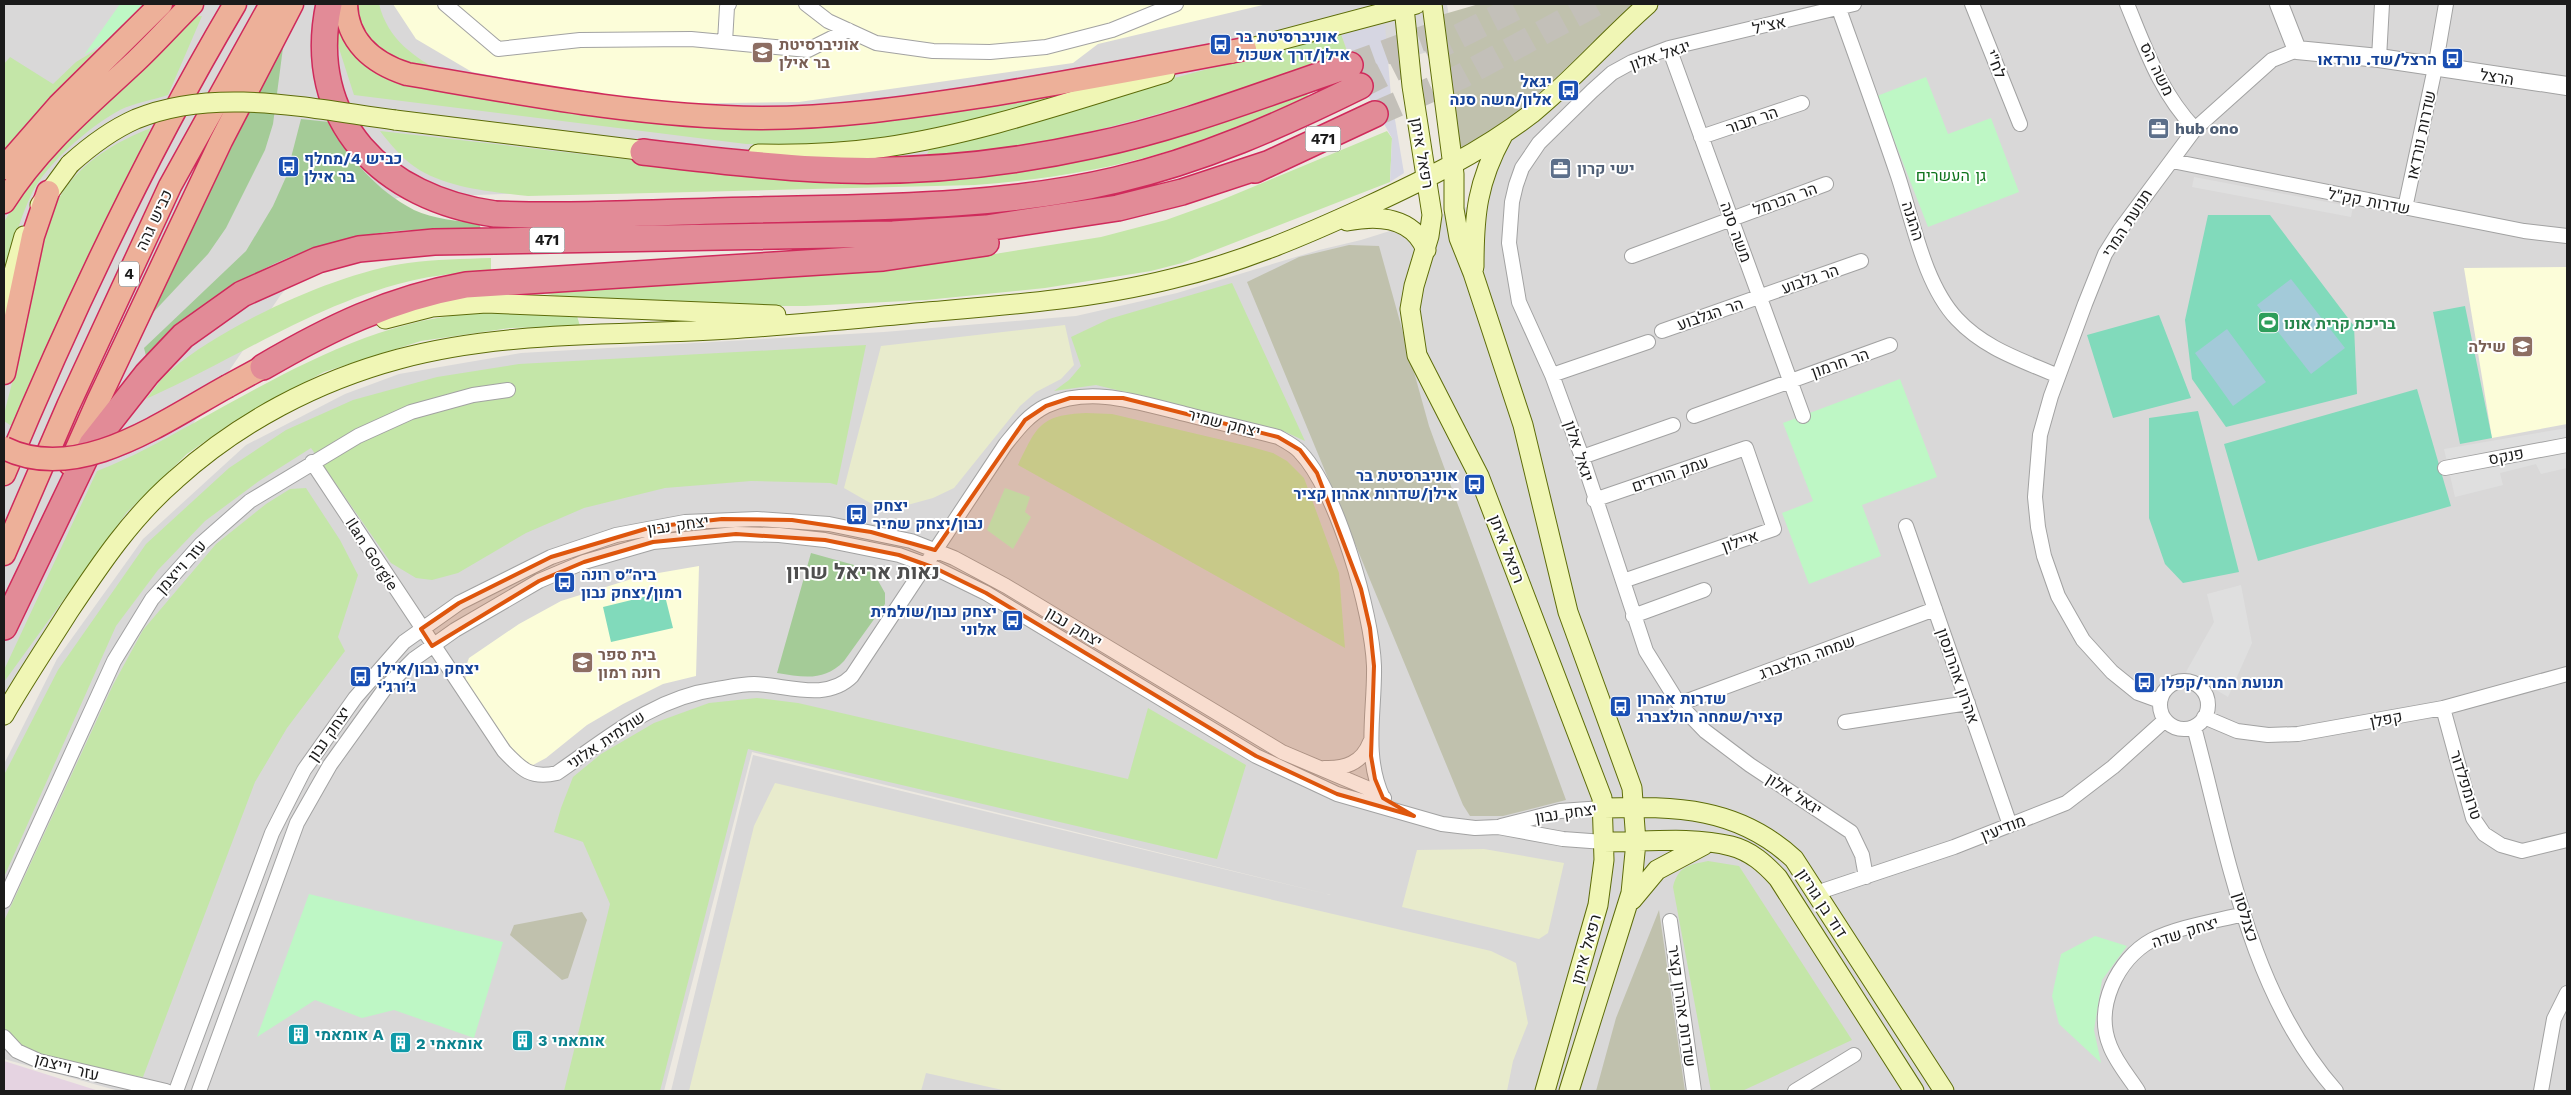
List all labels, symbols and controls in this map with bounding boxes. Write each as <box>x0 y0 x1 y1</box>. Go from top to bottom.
street label: אצ"ל <box>1750 12 1788 38</box>
place label: אוניברסיטת בר אילן/דרך אשכול <box>1236 27 1350 64</box>
bus stop icon: אוניברסיטת בר אילן/דרך אשכול <box>1208 33 1232 57</box>
place label: אוניברסיטת בר אילן <box>779 35 860 72</box>
street label: יגאל אלון <box>1627 36 1693 74</box>
street label: משה הס <box>2136 39 2178 99</box>
school or university icon: אוניברסיטת בר אילן <box>751 41 775 65</box>
street label: לח"י <box>1982 47 2010 81</box>
bus stop icon: הרצל/שד. נורדאו <box>2441 47 2465 71</box>
place label: הרצל/שד. נורדאו <box>2317 50 2437 69</box>
street label: הרצל <box>2479 65 2515 89</box>
place label: יגאל אלון/משה סנה <box>1450 72 1552 109</box>
bus stop icon: יגאל אלון/משה סנה <box>1556 78 1580 102</box>
street label: שדרות נורדאו <box>2402 89 2440 181</box>
street label: הר תבור <box>1724 102 1780 138</box>
street label: רפאל איתן <box>1406 116 1438 190</box>
office icon: hub ono <box>2147 116 2171 140</box>
place label: hub ono <box>2175 119 2239 138</box>
road number: 471 <box>1306 126 1340 152</box>
place label: כביש 4/מחלף בר אילן <box>304 149 402 186</box>
bus stop icon: כביש 4/מחלף בר אילן <box>276 155 300 179</box>
office icon: ישי קרון <box>1549 156 1573 180</box>
place label: ישי קרון <box>1577 159 1635 178</box>
park label: גן העשרים <box>1916 166 1986 185</box>
street label: הר הכרמל <box>1750 179 1820 219</box>
street label: שדרות קק"ל <box>2326 184 2412 218</box>
street label: תנועת המרי <box>2098 185 2156 261</box>
street label: כביש גהה <box>132 187 176 253</box>
street label: משה סנה <box>1716 199 1756 265</box>
street label: ההגנה <box>1898 199 1928 243</box>
road number: 471 <box>530 228 564 252</box>
street label: הר גלבוע <box>1779 260 1841 298</box>
road number: 4 <box>119 262 139 286</box>
street label: הר הגלבוע <box>1674 294 1746 334</box>
sports icon: בריכת קרית אונו <box>2256 311 2280 335</box>
place label: בריכת קרית אונו <box>2284 314 2396 333</box>
school or university icon: שילה <box>2510 334 2534 358</box>
place label: שילה <box>2468 337 2506 356</box>
street label: הר חרמון <box>1809 344 1871 382</box>
street label: יצחק שמיר <box>1186 405 1262 441</box>
street label: יגאל אלון <box>1560 418 1598 484</box>
street label: פנקס <box>2487 443 2525 469</box>
street label: עמק הורדים <box>1629 452 1711 496</box>
place label: אוניברסיטת בר אילן/שדרות אהרון קציר <box>1294 466 1458 503</box>
bus stop icon: אוניברסיטת בר אילן/שדרות אהרון קציר <box>1462 472 1486 496</box>
place label: יצחק נבון/יצחק שמיר <box>873 496 983 533</box>
bus stop icon: יצחק נבון/יצחק שמיר <box>845 502 869 526</box>
street label: יצחק נבון <box>646 511 710 539</box>
street label: רפאל איתן <box>1485 512 1529 586</box>
street label: Ilan Gorgie <box>341 514 403 594</box>
street label: איילון <box>1719 526 1761 556</box>
street label: עזר וייצמן <box>152 536 210 598</box>
district label: נאות אריאל שרון <box>786 559 940 584</box>
place label: ביה״ס רונה רמון/יצחק נבון <box>581 565 682 602</box>
bus stop icon: ביה״ס רונה רמון/יצחק נבון <box>553 571 577 595</box>
place label: יצחק נבון/שולמית אלוני <box>871 602 997 639</box>
street label: יצחק נבון <box>1042 603 1106 651</box>
bus stop icon: יצחק נבון/שולמית אלוני <box>1001 608 1025 632</box>
street label: אהרון אהרונסון <box>1933 626 1983 726</box>
street label: שמחה הולצברג <box>1756 631 1858 683</box>
place label: בית ספר רונה רמון <box>598 645 661 682</box>
school or university icon: בית ספר רונה רמון <box>570 651 594 675</box>
place label: יצחק נבון/אילן ג׳ורג׳י <box>377 659 479 696</box>
bus stop icon: יצחק נבון/אילן ג׳ורג׳י <box>349 665 373 689</box>
bus stop icon: תנועת המרי/קפלן <box>2133 670 2157 694</box>
place label: תנועת המרי/קפלן <box>2161 673 2284 692</box>
place label: שדרות אהרון קציר/שמחה הולצברג <box>1637 689 1783 726</box>
bus stop icon: שדרות אהרון קציר/שמחה הולצברג <box>1609 695 1633 719</box>
street label: יצחק נבון <box>303 703 355 765</box>
street label: שולמית אלוני <box>563 707 649 773</box>
street label: קפלן <box>2368 707 2404 731</box>
street label: טרומפלדור <box>2446 748 2486 822</box>
street label: יגאל אלון <box>1763 769 1825 819</box>
street label: יצחק נבון <box>1534 799 1598 827</box>
street label: מודיעין <box>1978 811 2028 845</box>
street label: דוד בן גוריון <box>1793 865 1851 941</box>
street label: כצנלסון <box>2229 890 2263 944</box>
street label: רפאל איתן <box>1567 912 1605 986</box>
street label: יצחק שדה <box>2149 912 2221 952</box>
street label: שדרות אהרון קציר <box>1664 944 1700 1068</box>
building icon: אומאמי A <box>287 1022 311 1046</box>
place label: אומאמי A <box>315 1025 384 1044</box>
building icon: אומאמי 3 <box>510 1028 534 1052</box>
building icon: אומאמי 2 <box>388 1031 412 1055</box>
place label: אומאמי 3 <box>538 1031 606 1050</box>
place label: אומאמי 2 <box>416 1034 484 1053</box>
street label: עזר וייצמן <box>33 1049 101 1085</box>

